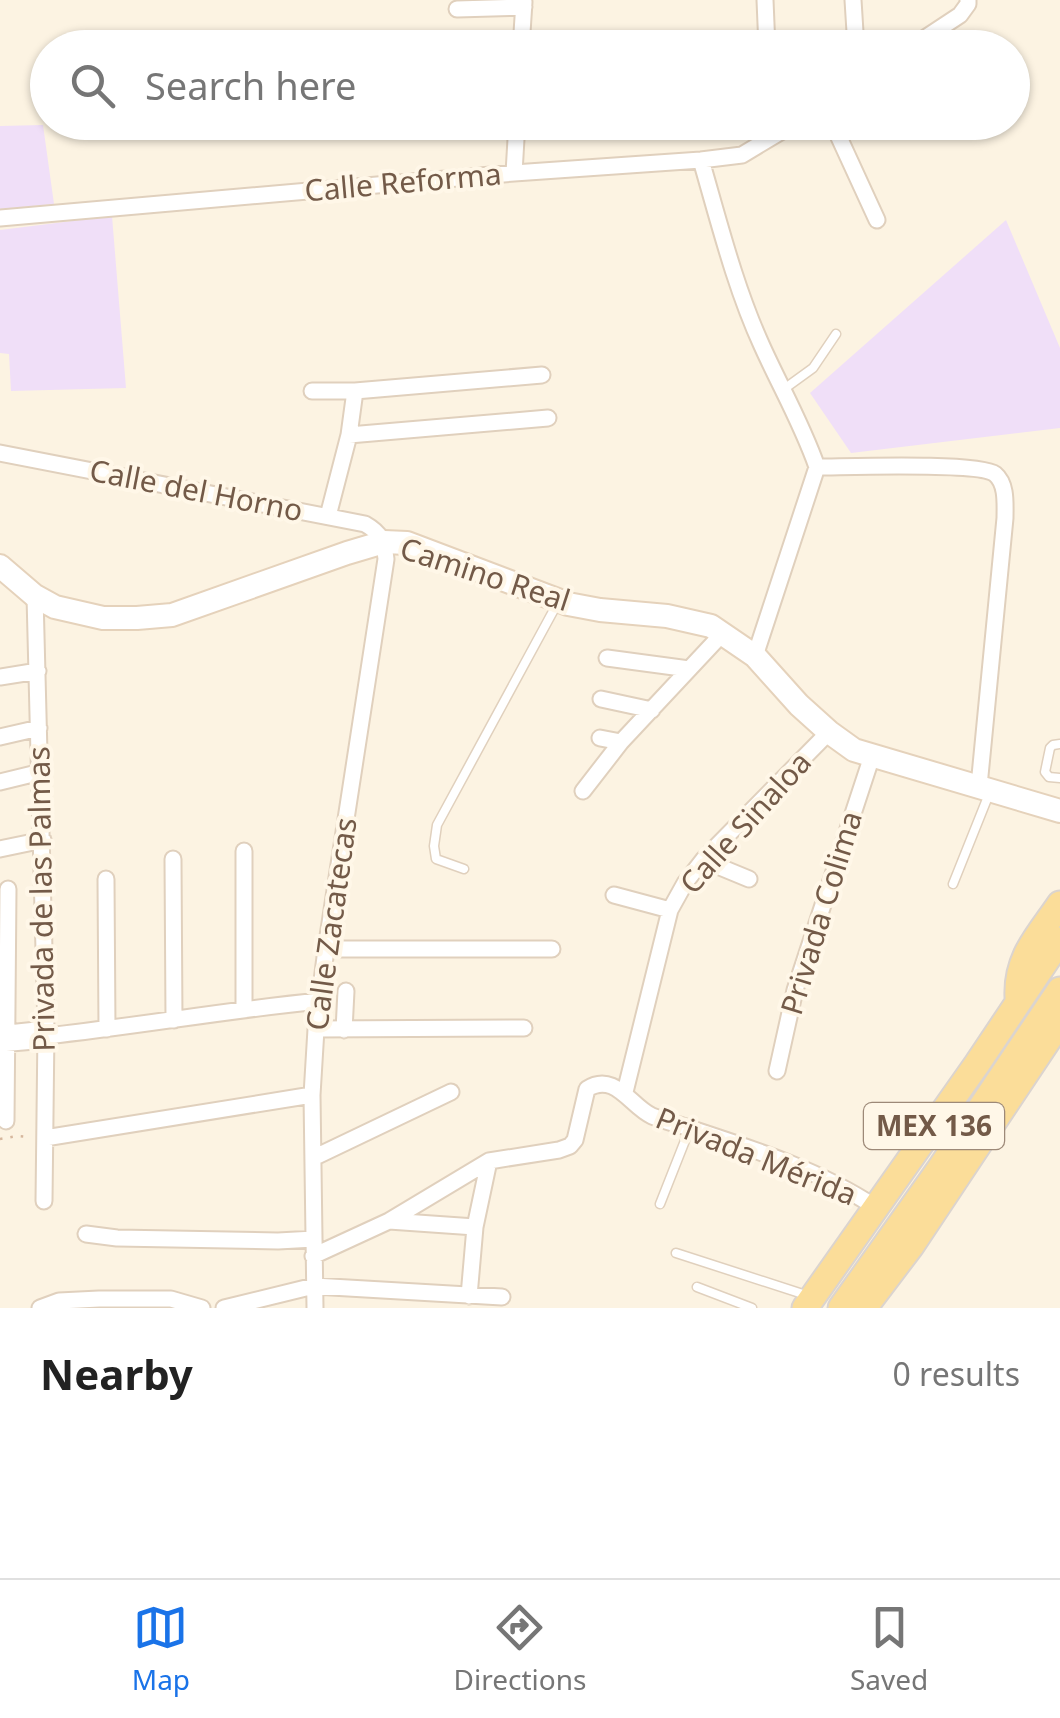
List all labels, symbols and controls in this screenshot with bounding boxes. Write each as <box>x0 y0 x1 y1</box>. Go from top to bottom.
search box <box>30 30 1030 140</box>
icon: search <box>65 58 120 113</box>
text: Search here <box>145 59 356 111</box>
street label: Calle Reforma <box>303 152 503 211</box>
street label: Calle del Horno <box>86 449 306 530</box>
street label: Camino Real <box>395 527 576 620</box>
street label: Calle Sinaloa <box>670 742 820 902</box>
street label: Privada de las Palmas <box>17 746 64 1052</box>
street label: Privada Colima <box>770 806 871 1019</box>
street label: Calle Zacatecas <box>295 815 366 1033</box>
street label: Privada Mérida <box>650 1097 863 1215</box>
road number: MEX 136 <box>864 1103 1004 1149</box>
text: Nearby <box>40 1345 193 1402</box>
text: 0 results <box>893 1352 1020 1395</box>
tab: Map <box>132 1600 190 1698</box>
tab: Directions <box>454 1600 586 1698</box>
tab: Saved <box>850 1600 928 1698</box>

